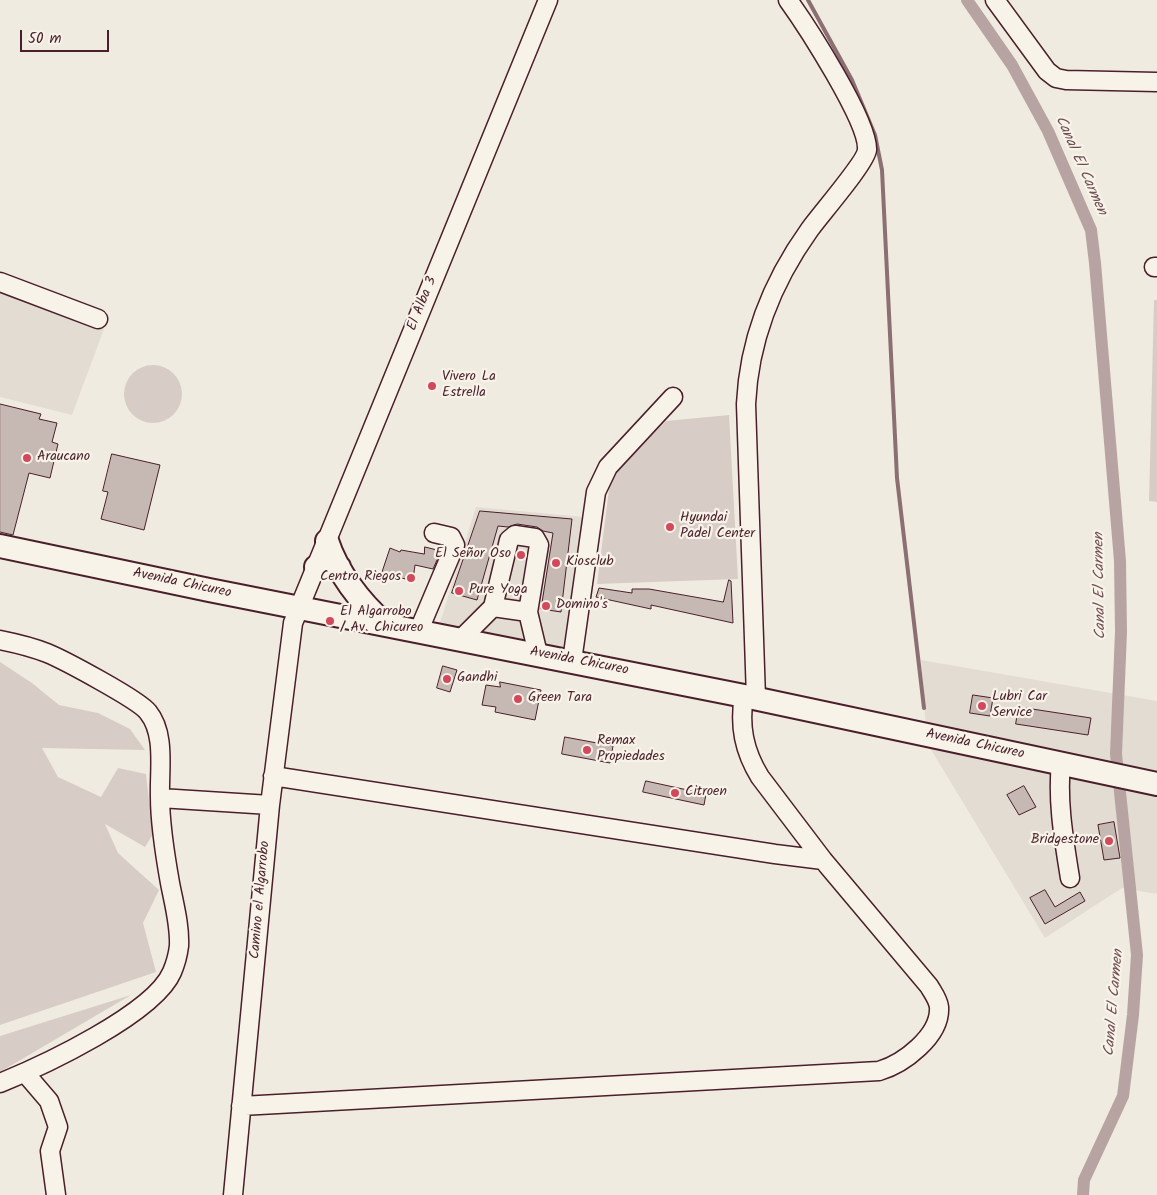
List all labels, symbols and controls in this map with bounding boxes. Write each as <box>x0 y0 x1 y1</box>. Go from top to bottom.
scale bar <box>22 20 111 52</box>
text: 50 m <box>28 27 62 51</box>
water label: Canal El Carmen <box>1050 114 1110 218</box>
street label: El Alba 3 <box>405 275 441 333</box>
place label: Vivero La Estrella <box>442 370 496 402</box>
marker: Vivero La Estrella <box>426 380 438 392</box>
place label: Araucano <box>37 450 90 466</box>
marker: Araucano <box>21 452 33 464</box>
place label: Hyundai Padel Center <box>680 511 755 544</box>
marker: Hyundai Padel Center <box>664 521 676 533</box>
water label: Canal El Carmen <box>1091 532 1111 640</box>
place label: El Señor Oso <box>435 547 511 563</box>
marker: El Señor Oso <box>515 549 527 561</box>
place label: Kiosclub <box>566 555 614 571</box>
marker: Kiosclub <box>550 557 562 569</box>
street label: Avenida Chicureo <box>131 565 233 603</box>
place label: Centro Riegos <box>320 570 401 586</box>
marker: Centro Riegos <box>405 572 417 584</box>
place label: Pure Yoga <box>469 583 527 599</box>
marker: Pure Yoga <box>453 585 465 597</box>
place label: Domino's <box>556 598 608 614</box>
marker: Domino's <box>540 600 552 612</box>
place label: El Algarrobo / Av. Chicureo <box>340 605 423 638</box>
marker: El Algarrobo / Av. Chicureo <box>324 615 336 627</box>
street label: Avenida Chicureo <box>528 644 630 680</box>
place label: Gandhi <box>457 671 497 687</box>
marker: Gandhi <box>441 673 453 685</box>
place label: Lubri Car Service <box>992 690 1047 722</box>
place label: Green Tara <box>528 691 592 707</box>
marker: Green Tara <box>512 693 524 705</box>
marker: Lubri Car Service <box>976 700 988 712</box>
street label: Avenida Chicureo <box>924 726 1026 764</box>
place label: Remax Propiedades <box>597 734 665 766</box>
marker: Remax Propiedades <box>581 744 593 756</box>
place label: Citroen <box>685 785 727 801</box>
marker: Citroen <box>669 787 681 799</box>
place label: Bridgestone <box>1031 833 1099 849</box>
marker: Bridgestone <box>1103 835 1115 847</box>
street label: Camino el Algarrobo <box>247 840 275 960</box>
water label: Canal El Carmen <box>1101 949 1129 1057</box>

